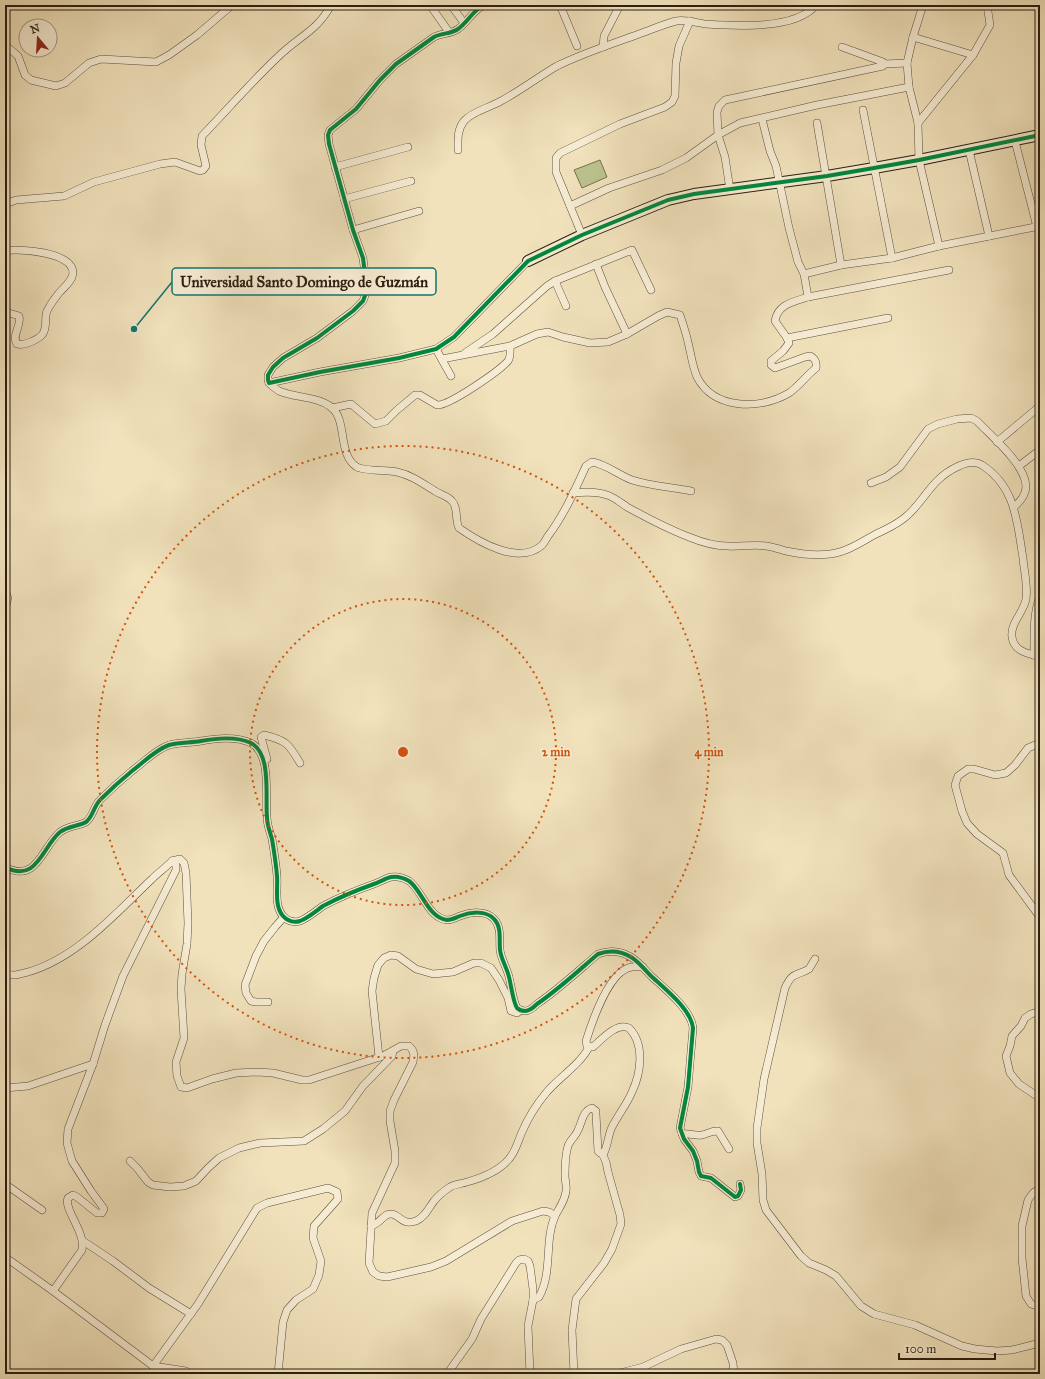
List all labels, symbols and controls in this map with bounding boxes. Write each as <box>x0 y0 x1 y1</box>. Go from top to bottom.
north arrow <box>18 18 58 58</box>
text: N <box>29 21 42 37</box>
callout: Universidad Santo Domingo de Guzmán <box>172 268 436 295</box>
text: Universidad Santo Domingo de Guzmán <box>180 273 429 292</box>
centre of rings <box>396 745 410 759</box>
text: 2 min <box>542 745 571 759</box>
text: 4 min <box>694 745 724 760</box>
scale bar <box>899 1335 995 1361</box>
text: 100 m <box>905 1342 936 1356</box>

